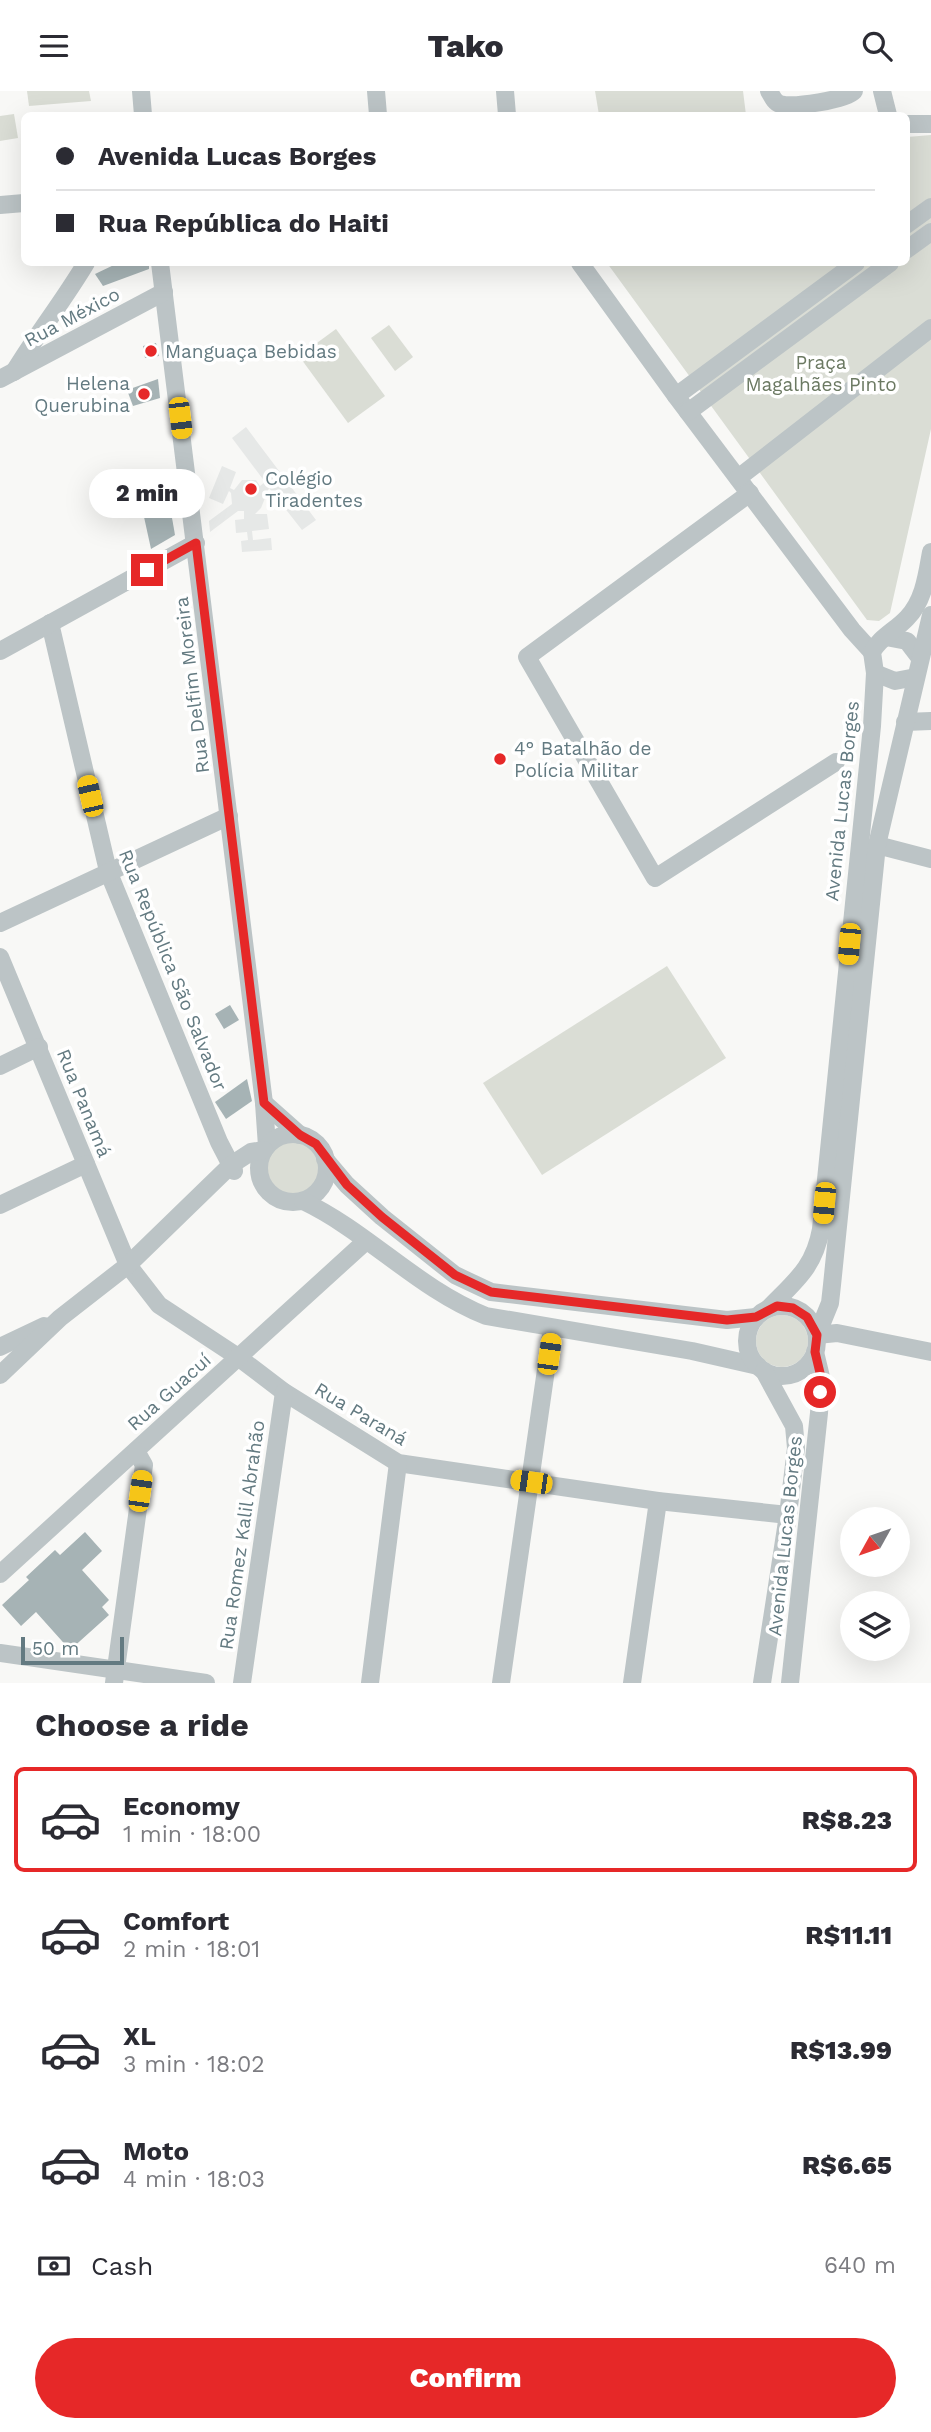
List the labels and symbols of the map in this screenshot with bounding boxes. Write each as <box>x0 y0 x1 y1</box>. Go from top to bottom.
street label: Rua México <box>20 282 124 352</box>
place label: Manguaça Bebidas <box>165 340 337 363</box>
marker: Manguaça Bebidas <box>143 343 159 359</box>
park label: Praça Magalhães Pinto <box>745 351 897 396</box>
place label: Helena Querubina <box>34 372 130 417</box>
marker: Helena Querubina <box>136 386 152 402</box>
car <box>168 396 193 440</box>
place label: Colégio Tiradentes <box>265 467 363 512</box>
callout: 2 min <box>89 469 205 517</box>
marker: Colégio Tiradentes <box>243 481 259 497</box>
route end <box>131 554 163 586</box>
street label: Rua Delfim Moreira <box>170 595 214 775</box>
street label: Avenida Lucas Borges <box>820 700 864 902</box>
place label: 4° Batalhão de Polícia Militar <box>514 737 651 782</box>
marker: 4° Batalhão de Polícia Militar <box>492 751 508 767</box>
car <box>76 773 105 819</box>
street label: Rua República São Salvador <box>114 846 232 1094</box>
car <box>837 922 862 966</box>
street label: Rua Panamá <box>52 1046 116 1161</box>
car <box>812 1181 837 1225</box>
car <box>536 1332 563 1376</box>
street label: Rua Guacuí <box>122 1348 216 1436</box>
route start <box>804 1376 836 1408</box>
street label: Rua Paraná <box>310 1377 412 1451</box>
street label: Rua Romez Kalil Abrahão <box>214 1419 270 1651</box>
street label: Avenida Lucas Borges <box>763 1435 807 1637</box>
car <box>127 1469 154 1513</box>
car <box>509 1469 554 1495</box>
north arrow <box>840 1507 910 1577</box>
scale bar <box>21 1634 124 1666</box>

